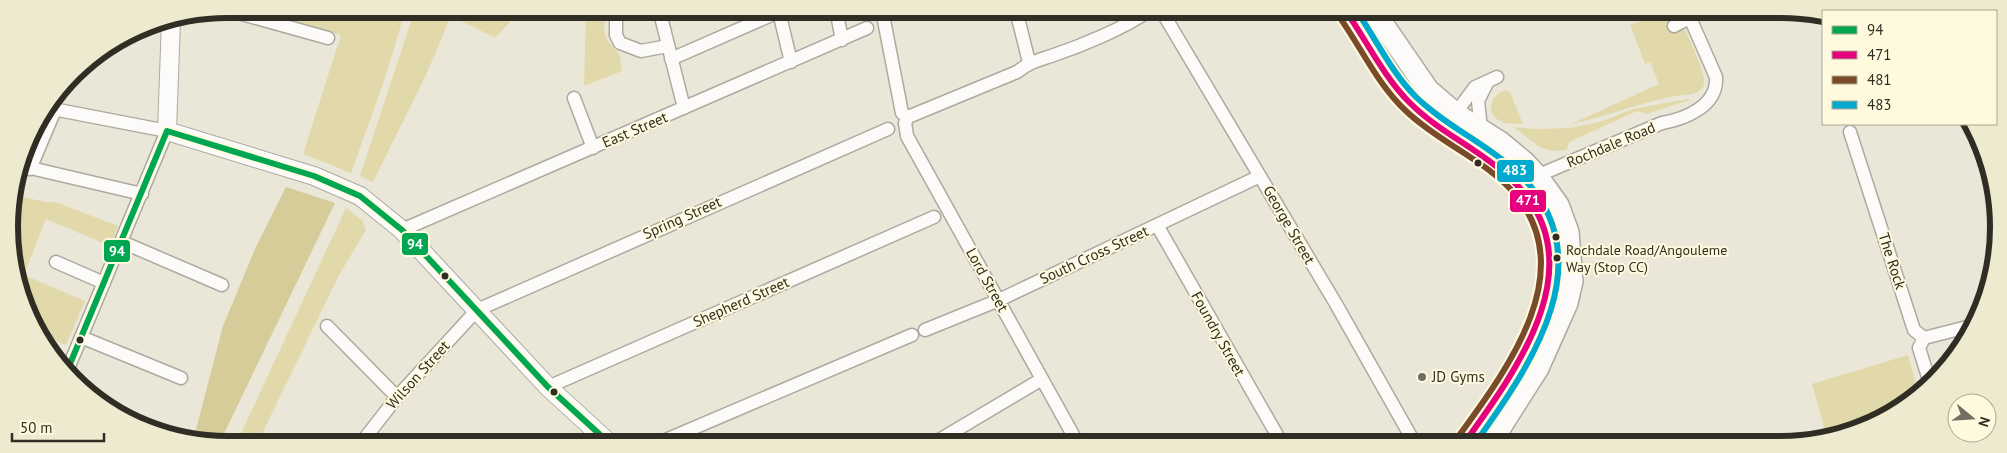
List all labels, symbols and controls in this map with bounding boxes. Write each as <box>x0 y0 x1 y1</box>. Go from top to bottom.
legend <box>1822 10 1997 125</box>
text: 94 <box>1867 20 1883 39</box>
text: 471 <box>1867 45 1892 64</box>
text: 481 <box>1867 70 1892 89</box>
text: 483 <box>1867 95 1892 114</box>
street label: East Street <box>599 107 670 152</box>
street label: Rochdale Road <box>1564 117 1658 172</box>
unlabelled marker <box>1473 158 1483 168</box>
line badge: 483 <box>1496 159 1535 183</box>
text: 483 <box>1503 161 1527 179</box>
street label: George Street <box>1259 182 1320 268</box>
line badge: 471 <box>1509 189 1547 213</box>
text: 471 <box>1516 191 1540 209</box>
street label: Spring Street <box>640 192 724 243</box>
street label: South Cross Street <box>1036 221 1151 288</box>
street label: The Rock <box>1874 230 1911 292</box>
line badge: 94 <box>401 232 429 256</box>
unlabelled marker <box>1551 232 1561 242</box>
text: 94 <box>407 235 423 253</box>
line badge: 94 <box>103 239 131 263</box>
place label: Rochdale Road/Angouleme Way (Stop CC) <box>1566 241 1727 276</box>
text: 94 <box>109 242 125 260</box>
street label: Lord Street <box>962 244 1013 315</box>
marker: Rochdale Road/Angouleme Way (Stop CC) <box>1552 253 1562 263</box>
unlabelled marker <box>440 271 450 281</box>
street label: Shepherd Street <box>690 272 792 331</box>
street label: Foundry Street <box>1187 288 1250 379</box>
unlabelled marker <box>75 335 85 345</box>
street label: Wilson Street <box>382 336 453 413</box>
place label: JD Gyms <box>1431 367 1485 386</box>
marker: JD Gyms <box>1416 371 1428 383</box>
unlabelled marker <box>549 387 559 397</box>
north arrow <box>1947 393 1997 443</box>
scale bar <box>12 410 105 442</box>
text: N <box>1974 415 1994 429</box>
text: 50 m <box>20 418 53 437</box>

